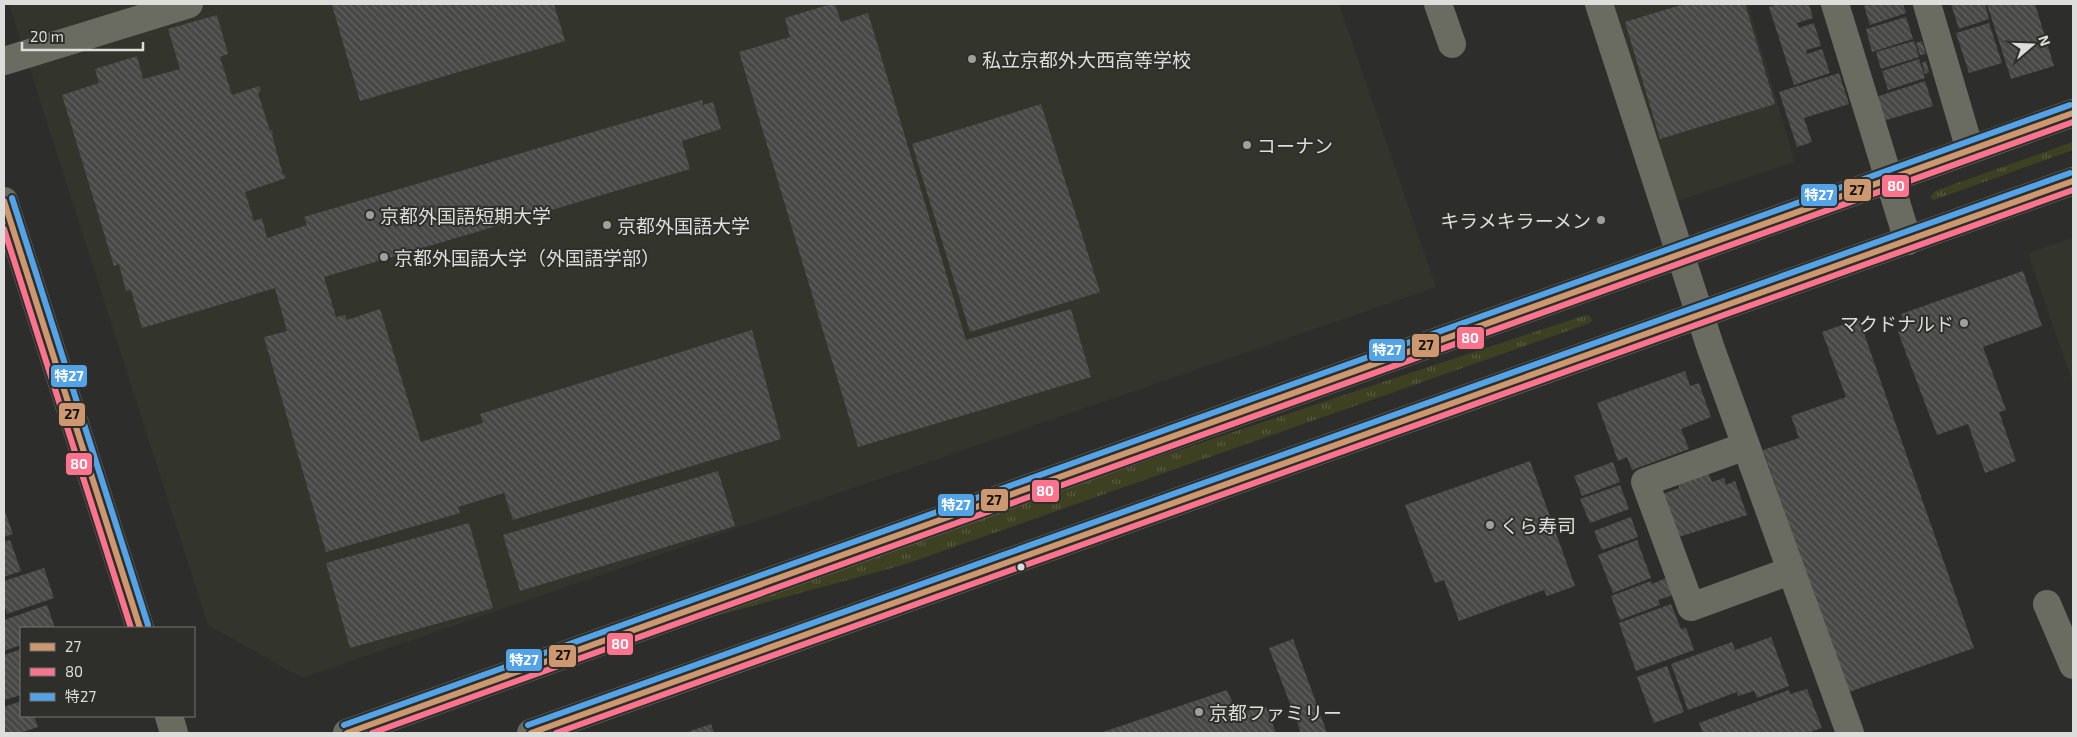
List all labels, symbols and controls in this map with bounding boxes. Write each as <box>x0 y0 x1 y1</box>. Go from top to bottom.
scale bar <box>22 20 144 52</box>
north arrow <box>2007 20 2057 70</box>
text: 20 m <box>30 27 64 45</box>
text: N <box>2035 33 2054 48</box>
place label: 私立京都外大西高等学校 <box>982 48 1191 71</box>
marker: 私立京都外大西高等学校 <box>966 53 978 65</box>
place label: コーナン <box>1257 134 1333 157</box>
marker: コーナン <box>1241 139 1253 151</box>
line badge: 80 <box>1881 174 1910 198</box>
text: 80 <box>1887 177 1905 194</box>
line badge: 27 <box>1843 178 1872 202</box>
text: 27 <box>1849 181 1865 198</box>
line badge: 特27 <box>1800 183 1838 207</box>
text: 特27 <box>1804 186 1834 203</box>
place label: 京都外国語短期大学 <box>380 204 551 227</box>
marker: 京都外国語短期大学 <box>364 209 376 221</box>
place label: キラメキラーメン <box>1440 209 1591 232</box>
place label: 京都外国語大学 <box>617 214 750 237</box>
marker: キラメキラーメン <box>1595 214 1607 226</box>
marker: 京都外国語大学 <box>601 219 613 231</box>
place label: 京都外国語大学（外国語学部） <box>394 246 660 269</box>
marker: 京都外国語大学（外国語学部） <box>378 251 390 263</box>
place label: マクドナルド <box>1840 312 1954 335</box>
marker: マクドナルド <box>1958 317 1970 329</box>
line badge: 80 <box>1456 326 1485 350</box>
text: 80 <box>1461 329 1479 346</box>
line badge: 27 <box>1411 333 1440 358</box>
text: 27 <box>1418 336 1434 353</box>
line badge: 特27 <box>1368 338 1406 362</box>
text: 特27 <box>1372 341 1402 358</box>
line badge: 特27 <box>50 364 88 388</box>
text: 特27 <box>54 367 84 384</box>
line badge: 27 <box>58 402 86 427</box>
text: 27 <box>64 405 80 422</box>
line badge: 80 <box>65 452 93 476</box>
text: 80 <box>70 455 88 472</box>
line badge: 80 <box>1031 479 1060 503</box>
text: 80 <box>1036 482 1054 499</box>
line badge: 27 <box>980 488 1009 512</box>
text: 27 <box>986 491 1002 508</box>
line badge: 特27 <box>937 493 975 517</box>
text: 特27 <box>941 496 971 513</box>
place label: くら寿司 <box>1500 514 1576 537</box>
marker: くら寿司 <box>1484 519 1496 531</box>
unlabelled marker <box>1016 562 1026 572</box>
legend <box>20 627 195 717</box>
line badge: 80 <box>606 632 634 656</box>
text: 80 <box>611 635 629 652</box>
text: 27 <box>65 637 81 655</box>
line badge: 27 <box>548 644 577 668</box>
text: 27 <box>555 646 571 663</box>
line badge: 特27 <box>505 648 543 672</box>
text: 特27 <box>509 651 539 668</box>
text: 80 <box>65 662 83 680</box>
text: 特27 <box>65 687 96 705</box>
place label: 京都ファミリー <box>1209 701 1342 724</box>
marker: 京都ファミリー <box>1193 706 1205 718</box>

